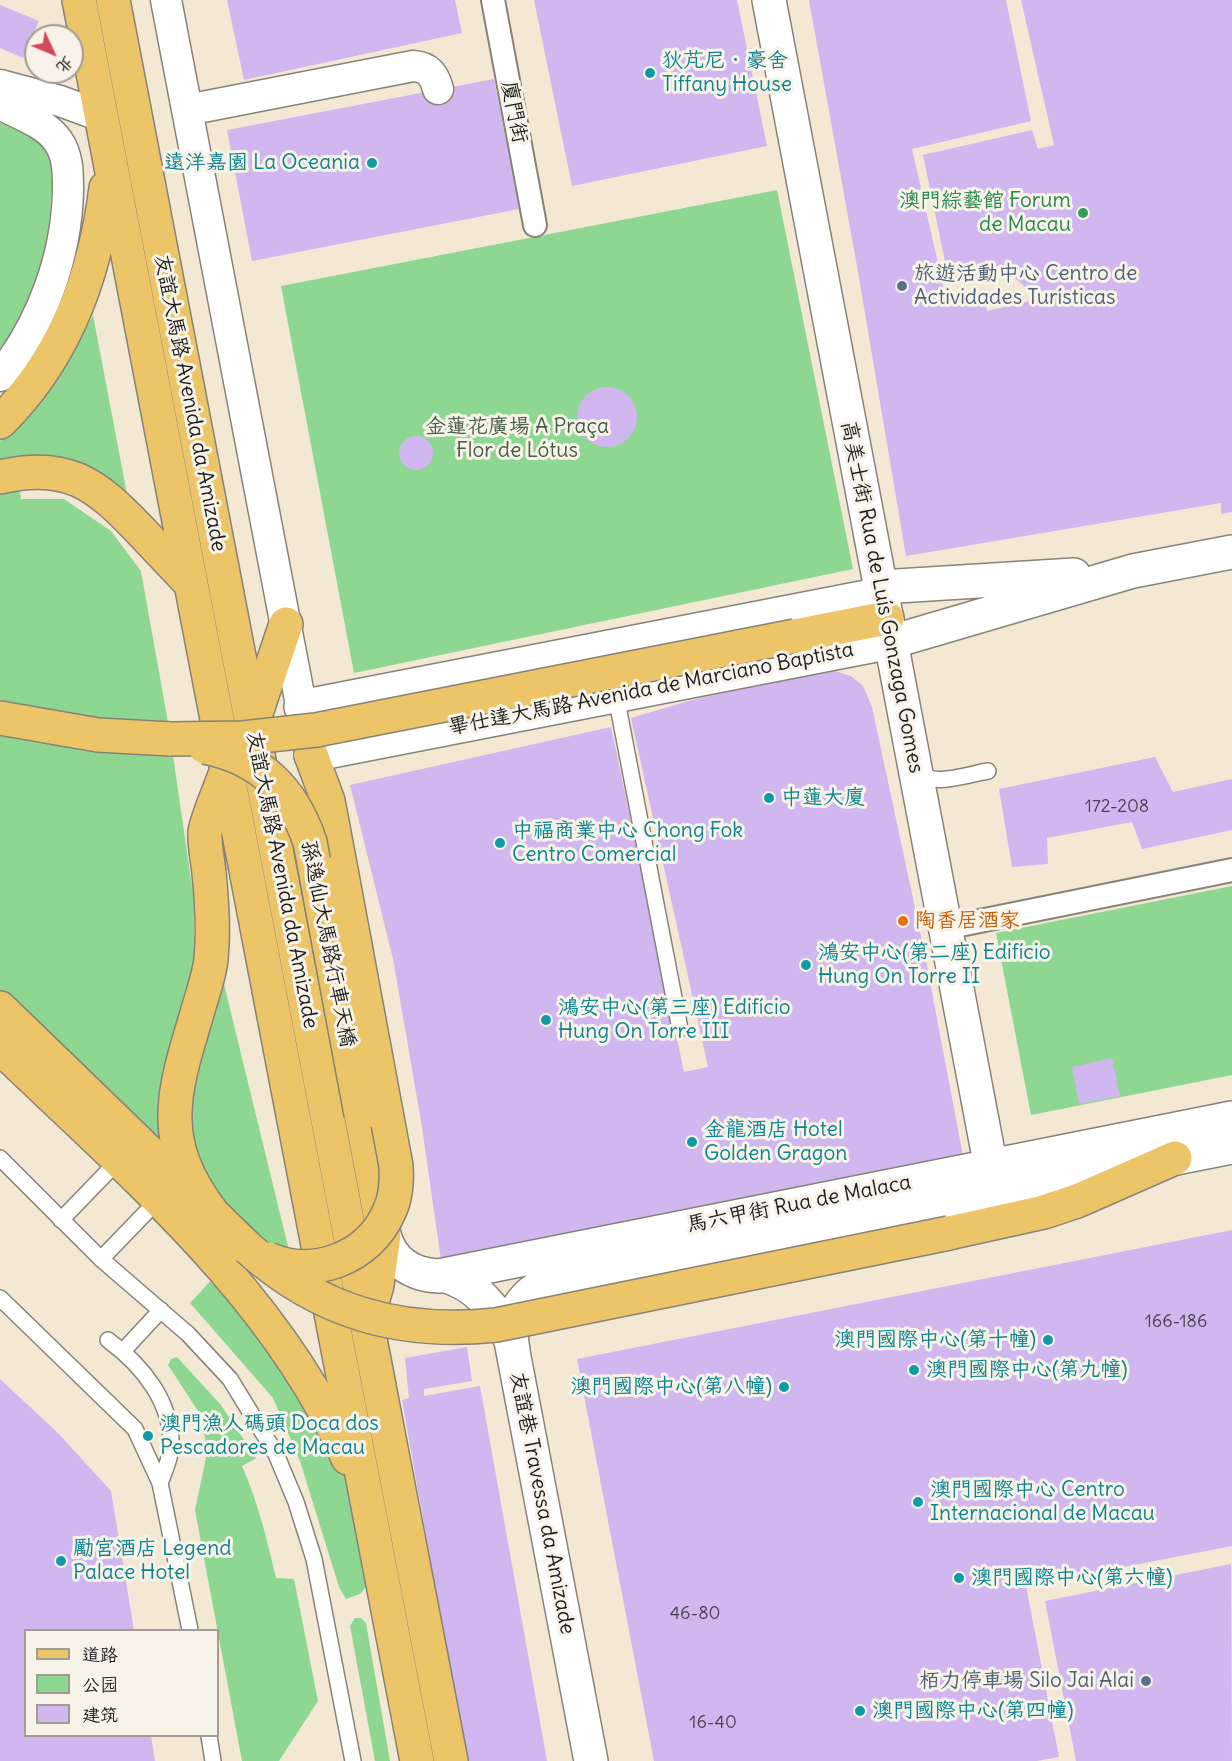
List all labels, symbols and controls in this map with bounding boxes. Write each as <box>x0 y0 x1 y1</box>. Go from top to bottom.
north arrow <box>24 24 84 84</box>
place label: 狄芃尼．豪舍 Tiffany House <box>662 48 792 98</box>
text: 北 <box>53 52 78 78</box>
marker: 狄芃尼．豪舍 Tiffany House <box>643 66 657 80</box>
street label: 廈門街 <box>496 79 532 145</box>
place label: 遠洋嘉園 La Oceania <box>164 150 360 176</box>
marker: 遠洋嘉園 La Oceania <box>365 156 379 170</box>
place label: 澳門綜藝館 Forum de Macau <box>899 188 1071 238</box>
marker: 澳門綜藝館 Forum de Macau <box>1076 206 1090 220</box>
street label: 友誼大馬路 Avenida da Amizade <box>149 252 231 554</box>
place label: 旅遊活動中心 Centro de Actividades Turísticas <box>914 261 1137 311</box>
marker: 旅遊活動中心 Centro de Actividades Turísticas <box>895 279 909 293</box>
park label: 金蓮花廣場 A Praça Flor de Lótus <box>425 414 609 464</box>
street label: 高美士街 Rua de Luís Gonzaga Gomes <box>835 419 929 775</box>
street label: 畢仕達大馬路 Avenida de Marciano Baptista <box>446 637 856 741</box>
street label: 友誼大馬路 Avenida da Amizade <box>241 729 323 1031</box>
place label: 中蓮大廈 <box>781 785 865 811</box>
marker: 中蓮大廈 <box>762 791 776 805</box>
house number: 172-208 <box>1085 796 1149 818</box>
place label: 中福商業中心 Chong Fok Centro Comercial <box>512 818 743 868</box>
marker: 中福商業中心 Chong Fok Centro Comercial <box>493 836 507 850</box>
street label: 孫逸仙大馬路行車天橋 <box>296 839 360 1049</box>
place label: 陶香居酒家 <box>915 908 1020 934</box>
marker: 陶香居酒家 <box>896 914 910 928</box>
place label: 鴻安中心(第二座) Edifício Hung On Torre II <box>818 940 1051 990</box>
marker: 鴻安中心(第二座) Edifício Hung On Torre II <box>799 958 813 972</box>
place label: 鴻安中心(第三座) Edifício Hung On Torre III <box>558 995 791 1045</box>
marker: 鴻安中心(第三座) Edifício Hung On Torre III <box>539 1013 553 1027</box>
place label: 金龍酒店 Hotel Golden Gragon <box>704 1117 847 1167</box>
marker: 金龍酒店 Hotel Golden Gragon <box>685 1135 699 1149</box>
street label: 馬六甲街 Rua de Malaca <box>685 1170 913 1238</box>
house number: 166-186 <box>1145 1311 1207 1333</box>
place label: 澳門國際中心(第十幢) <box>834 1327 1036 1353</box>
marker: 澳門國際中心(第十幢) <box>1041 1333 1055 1347</box>
place label: 澳門國際中心(第九幢) <box>926 1357 1128 1383</box>
marker: 澳門國際中心(第九幢) <box>907 1363 921 1377</box>
street label: 友誼巷 Travessa da Amizade <box>504 1370 580 1636</box>
place label: 澳門國際中心(第八幢) <box>570 1374 772 1400</box>
marker: 澳門國際中心(第八幢) <box>777 1380 791 1394</box>
place label: 澳門漁人碼頭 Doca dos Pescadores de Macau <box>160 1411 379 1461</box>
marker: 澳門漁人碼頭 Doca dos Pescadores de Macau <box>141 1429 155 1443</box>
place label: 澳門國際中心 Centro Internacional de Macau <box>930 1477 1155 1527</box>
marker: 澳門國際中心 Centro Internacional de Macau <box>911 1495 925 1509</box>
place label: 勵宮酒店 Legend Palace Hotel <box>73 1536 232 1586</box>
marker: 勵宮酒店 Legend Palace Hotel <box>54 1554 68 1568</box>
place label: 澳門國際中心(第六幢) <box>971 1565 1173 1591</box>
marker: 澳門國際中心(第六幢) <box>952 1571 966 1585</box>
house number: 46-80 <box>670 1603 720 1625</box>
legend <box>24 1629 219 1737</box>
text: 道路 <box>82 1643 118 1666</box>
place label: 栢力停車場 Silo Jai Alai <box>919 1668 1134 1694</box>
text: 公园 <box>82 1673 118 1696</box>
marker: 栢力停車場 Silo Jai Alai <box>1139 1674 1153 1688</box>
place label: 澳門國際中心(第四幢) <box>872 1698 1074 1724</box>
text: 建筑 <box>82 1703 118 1726</box>
marker: 澳門國際中心(第四幢) <box>853 1704 867 1718</box>
house number: 16-40 <box>689 1712 737 1734</box>

